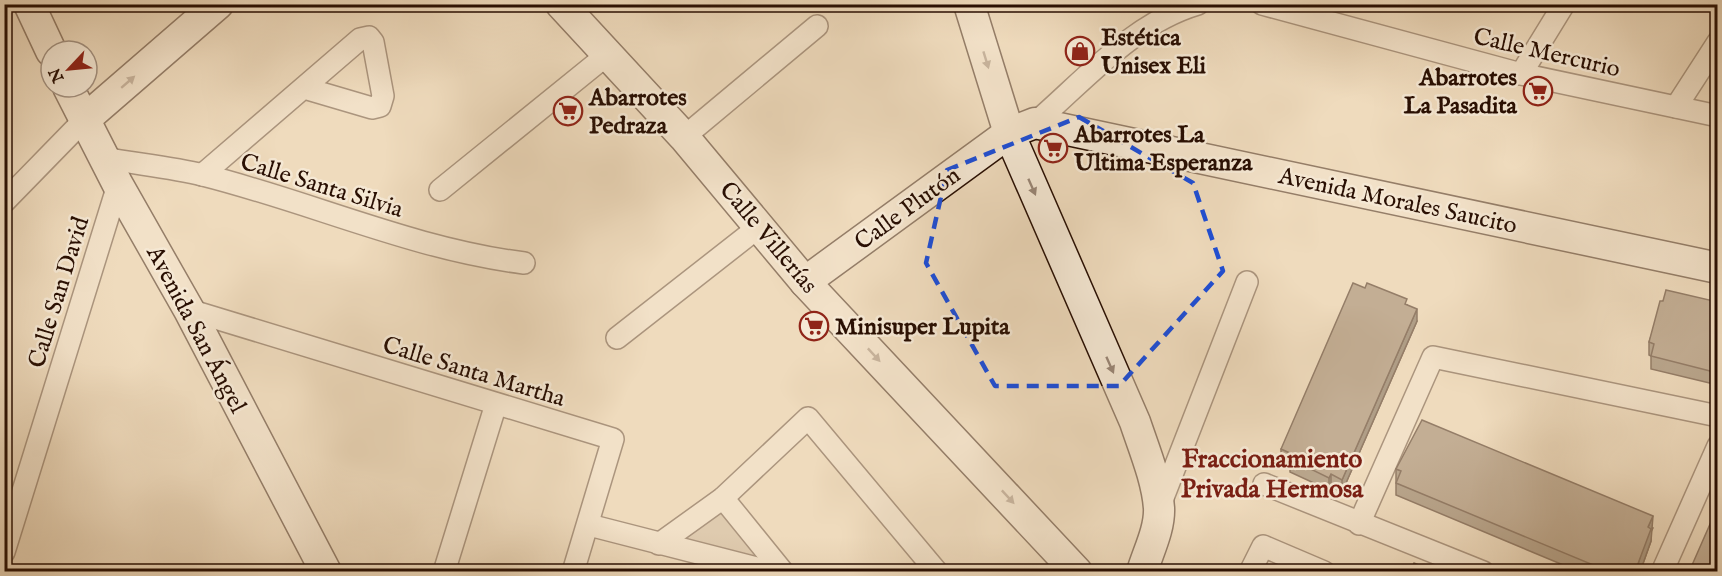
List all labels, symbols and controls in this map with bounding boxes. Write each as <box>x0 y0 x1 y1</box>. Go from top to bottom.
street label: Calle Mercurio <box>1470 22 1623 85</box>
place label: Estética Unisex Eli <box>1100 23 1206 82</box>
shop icon: Estética Unisex Eli <box>1064 35 1096 67</box>
north arrow <box>39 39 99 99</box>
one-way arrow <box>982 51 991 69</box>
place label: Abarrotes La Pasadita <box>1404 63 1518 122</box>
text: N <box>45 64 70 86</box>
supermarket icon: Abarrotes La Pasadita <box>1522 75 1554 107</box>
one-way arrow <box>120 76 135 89</box>
place label: Abarrotes Pedraza <box>588 83 687 142</box>
supermarket icon: Abarrotes Pedraza <box>552 95 584 127</box>
place label: Abarrotes La Ultima Esperanza <box>1073 120 1253 179</box>
supermarket icon: Abarrotes La Ultima Esperanza <box>1037 132 1069 164</box>
street label: Calle Santa Silvia <box>236 147 407 226</box>
street label: Calle Plutón <box>849 160 967 258</box>
street label: Avenida Morales Saucito <box>1275 161 1520 242</box>
street label: Calle Villerías <box>712 176 824 300</box>
one-way arrow <box>1027 178 1037 196</box>
street label: Calle San David <box>22 213 97 372</box>
street label: Avenida San Ángel <box>138 240 253 419</box>
supermarket icon: Minisuper Lupita <box>798 310 830 342</box>
place label: Minisuper Lupita <box>835 312 1010 343</box>
street label: Calle Santa Martha <box>379 330 569 415</box>
one-way arrow <box>867 348 881 363</box>
one-way arrow <box>1106 357 1115 374</box>
district label: Fraccionamiento Privada Hermosa <box>1181 443 1364 506</box>
one-way arrow <box>1000 490 1014 504</box>

